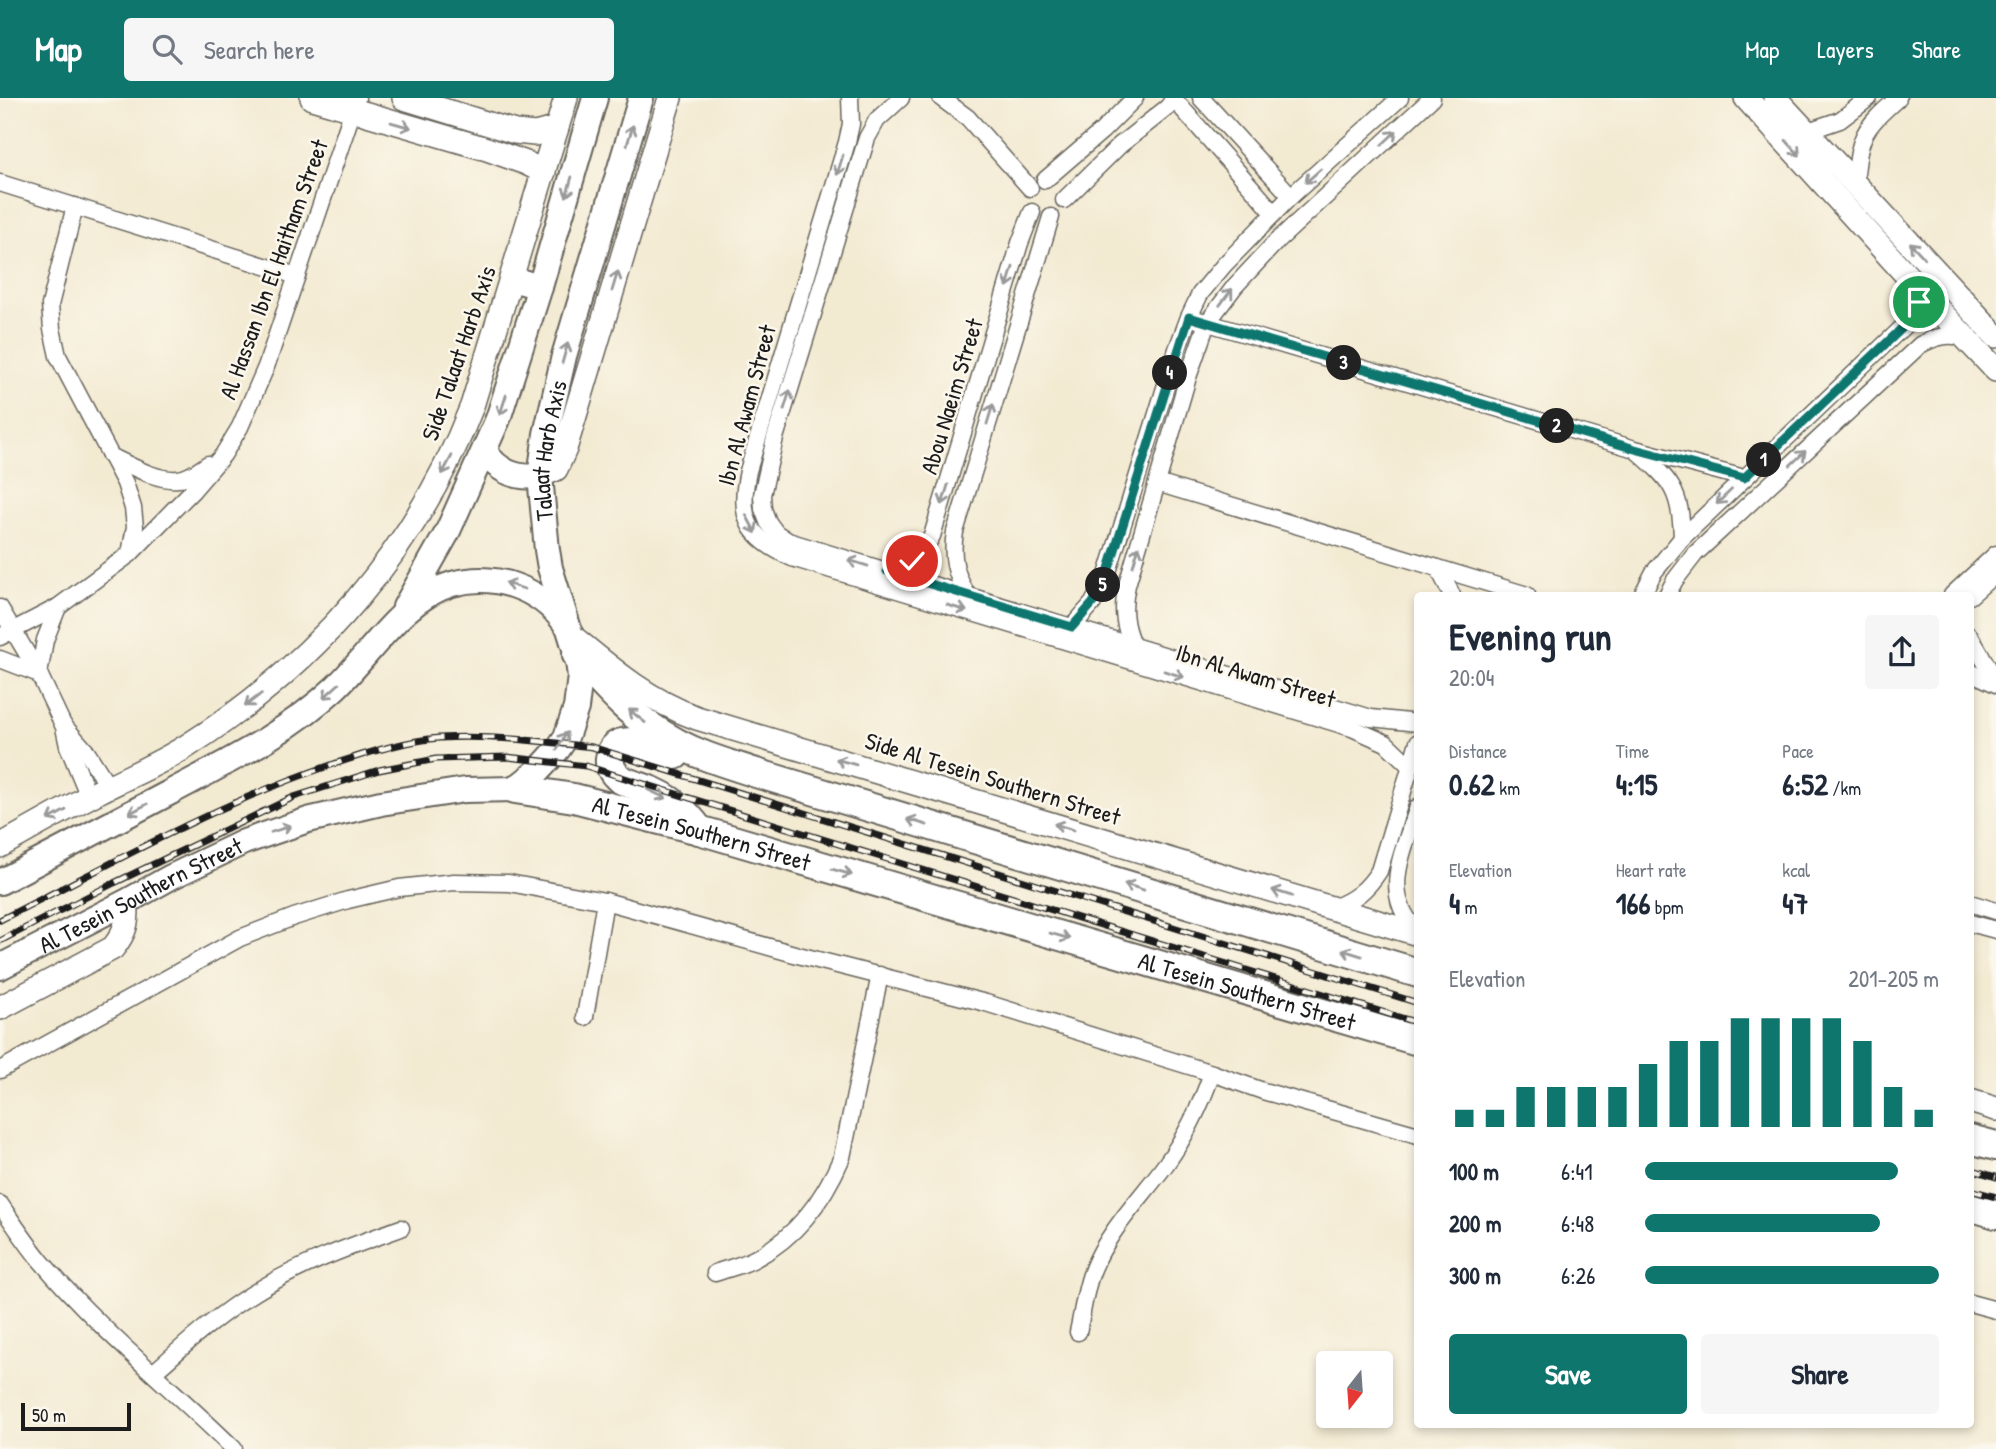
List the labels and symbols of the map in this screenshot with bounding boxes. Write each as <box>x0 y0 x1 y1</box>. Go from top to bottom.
one-way arrow <box>389 119 411 132</box>
one-way arrow <box>625 124 638 146</box>
one-way arrow <box>1380 130 1398 146</box>
street label: Al Hassan Ibn El Haitham Street <box>211 134 335 403</box>
one-way arrow <box>1785 139 1801 157</box>
one-way arrow <box>832 153 845 175</box>
one-way arrow <box>1305 168 1322 185</box>
one-way arrow <box>562 175 575 198</box>
one-way arrow <box>1908 242 1925 259</box>
street label: Side Talaat Harb Axis <box>413 261 503 445</box>
one-way arrow <box>1002 265 1015 287</box>
one-way arrow <box>610 270 622 292</box>
pin <box>1889 272 1949 332</box>
one-way arrow <box>1219 288 1233 307</box>
street label: Abou Naeim Street <box>912 314 990 478</box>
street label: Ibn Al Awam Street <box>709 320 783 489</box>
one-way arrow <box>559 342 572 364</box>
pin: 3 <box>1326 345 1362 380</box>
pin: 4 <box>1152 356 1188 390</box>
street label: Talaat Harb Axis <box>524 377 574 522</box>
one-way arrow <box>781 389 794 411</box>
one-way arrow <box>496 393 508 415</box>
one-way arrow <box>985 403 998 425</box>
pin: 2 <box>1540 408 1574 444</box>
pin: 1 <box>1746 442 1782 478</box>
one-way arrow <box>1790 450 1807 467</box>
one-way arrow <box>440 455 454 475</box>
one-way arrow <box>938 483 950 505</box>
one-way arrow <box>1716 489 1733 506</box>
one-way arrow <box>744 513 758 533</box>
pin <box>882 531 942 591</box>
one-way arrow <box>1130 546 1143 568</box>
one-way arrow <box>847 555 869 568</box>
pin: 5 <box>1086 568 1120 602</box>
one-way arrow <box>504 579 526 591</box>
one-way arrow <box>945 602 967 615</box>
street label: Ibn Al Awam Street <box>1172 636 1340 715</box>
one-way arrow <box>1163 668 1185 681</box>
one-way arrow <box>322 683 340 699</box>
one-way arrow <box>244 693 262 708</box>
one-way arrow <box>628 708 646 724</box>
street label: Side Al Tesein Southern Street <box>861 724 1125 832</box>
one-way arrow <box>555 732 569 752</box>
one-way arrow <box>835 755 857 768</box>
street label: Al Tesein Southern Street <box>589 787 815 878</box>
one-way arrow <box>646 788 667 801</box>
one-way arrow <box>128 803 148 817</box>
one-way arrow <box>47 808 67 822</box>
one-way arrow <box>906 814 928 827</box>
one-way arrow <box>1053 819 1075 832</box>
one-way arrow <box>269 822 291 834</box>
street label: Al Tesein Southern Street <box>33 829 248 960</box>
one-way arrow <box>830 867 852 880</box>
one-way arrow <box>1124 880 1146 893</box>
one-way arrow <box>1271 885 1293 898</box>
one-way arrow <box>1049 931 1071 944</box>
street label: Al Tesein Southern Street <box>1135 944 1360 1038</box>
one-way arrow <box>1341 946 1363 959</box>
north arrow <box>1316 1351 1393 1428</box>
scale bar <box>21 1400 131 1432</box>

